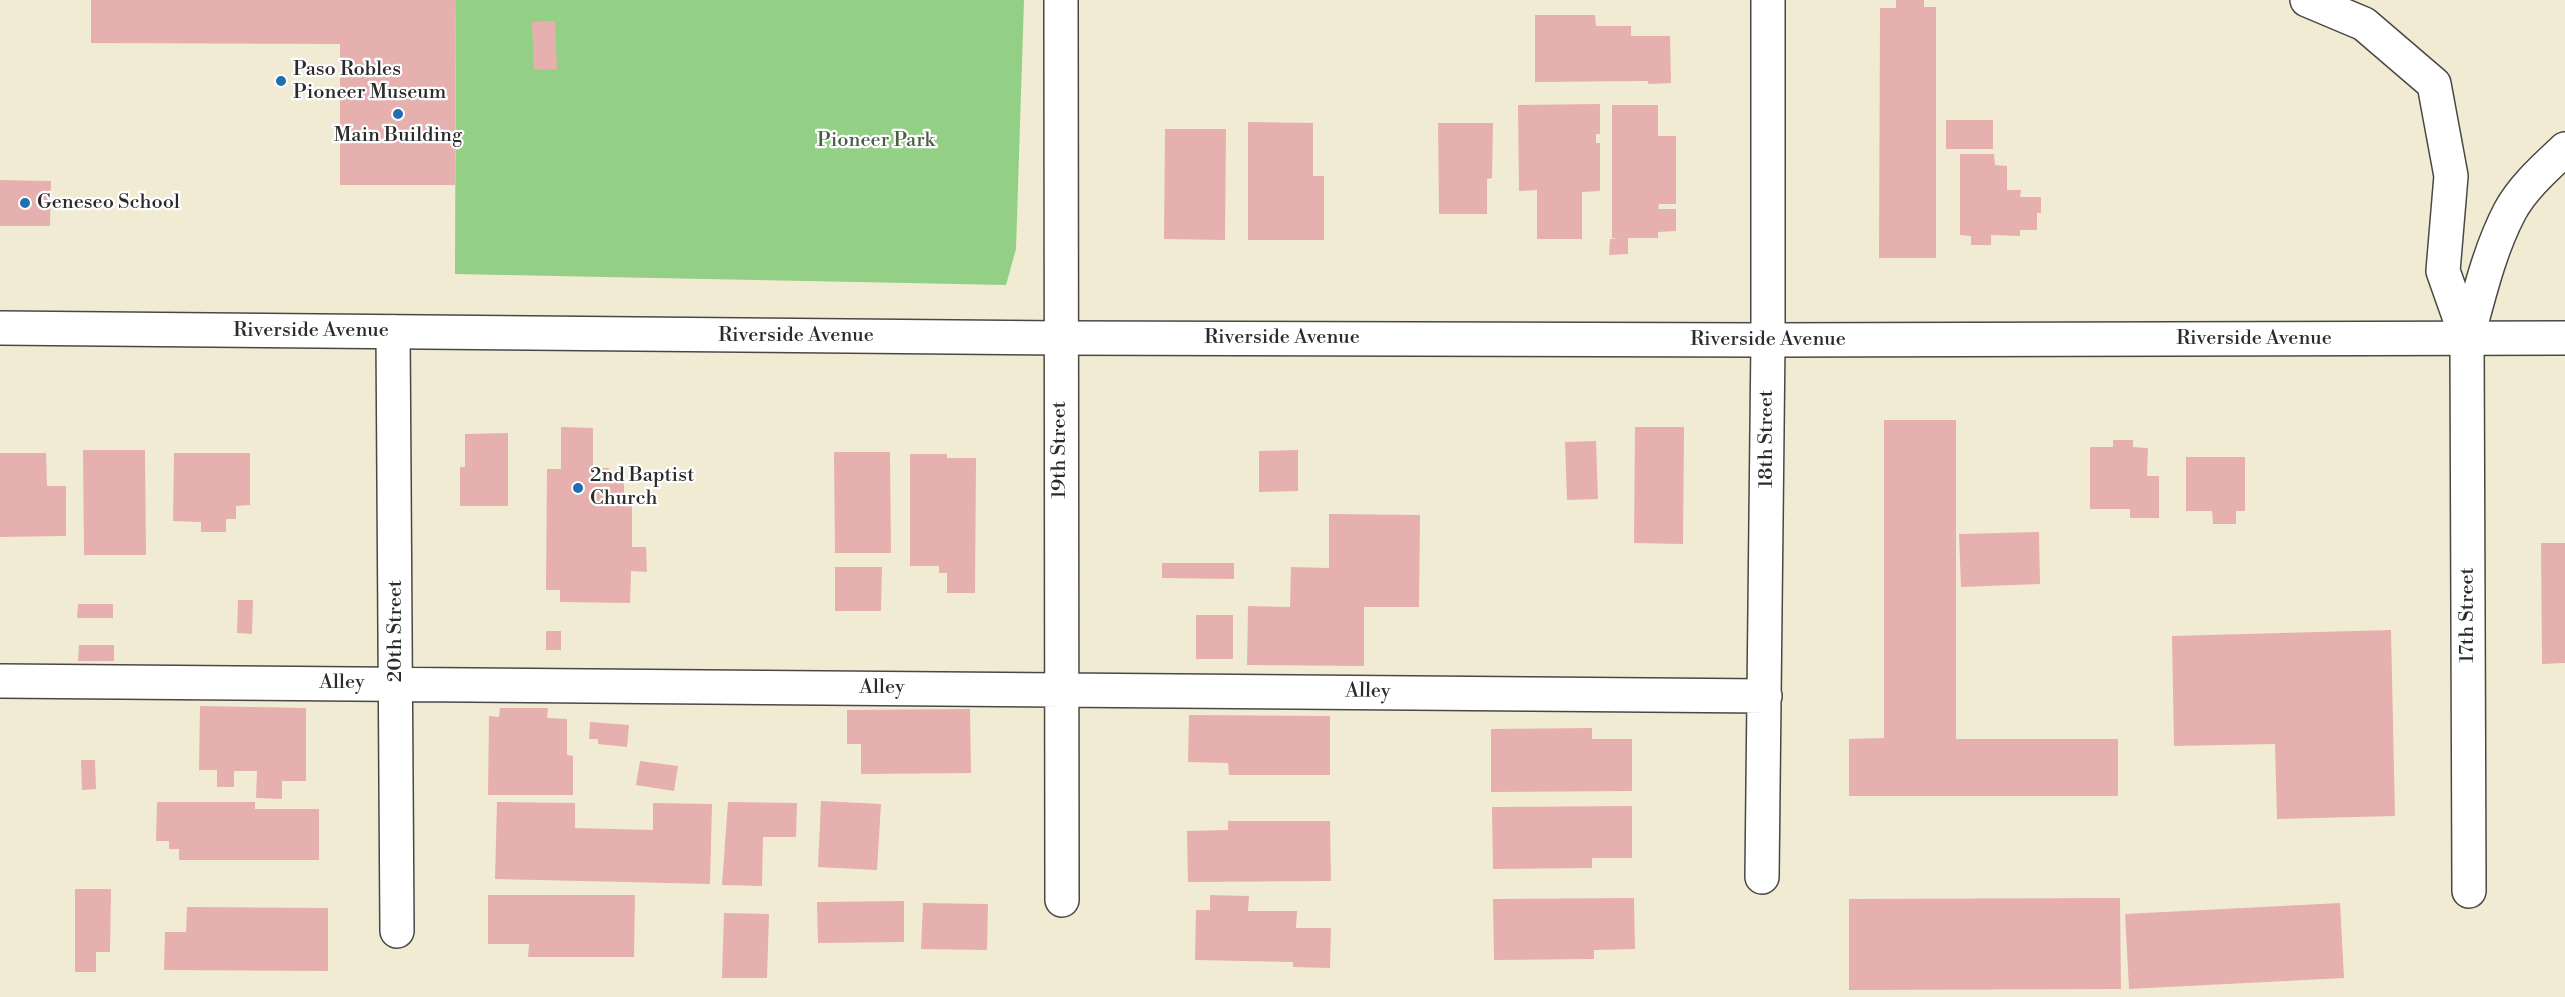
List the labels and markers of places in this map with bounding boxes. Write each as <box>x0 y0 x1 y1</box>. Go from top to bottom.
place label: Paso Robles Pioneer Museum <box>293 58 446 105</box>
marker: Paso Robles Pioneer Museum <box>274 74 288 88</box>
marker: Main Building <box>391 107 405 121</box>
place label: Main Building <box>334 124 462 148</box>
place label: Geneseo School <box>37 191 180 215</box>
marker: Geneseo School <box>18 196 32 210</box>
place label: 2nd Baptist Church <box>590 464 694 511</box>
marker: 2nd Baptist Church <box>571 481 585 495</box>

